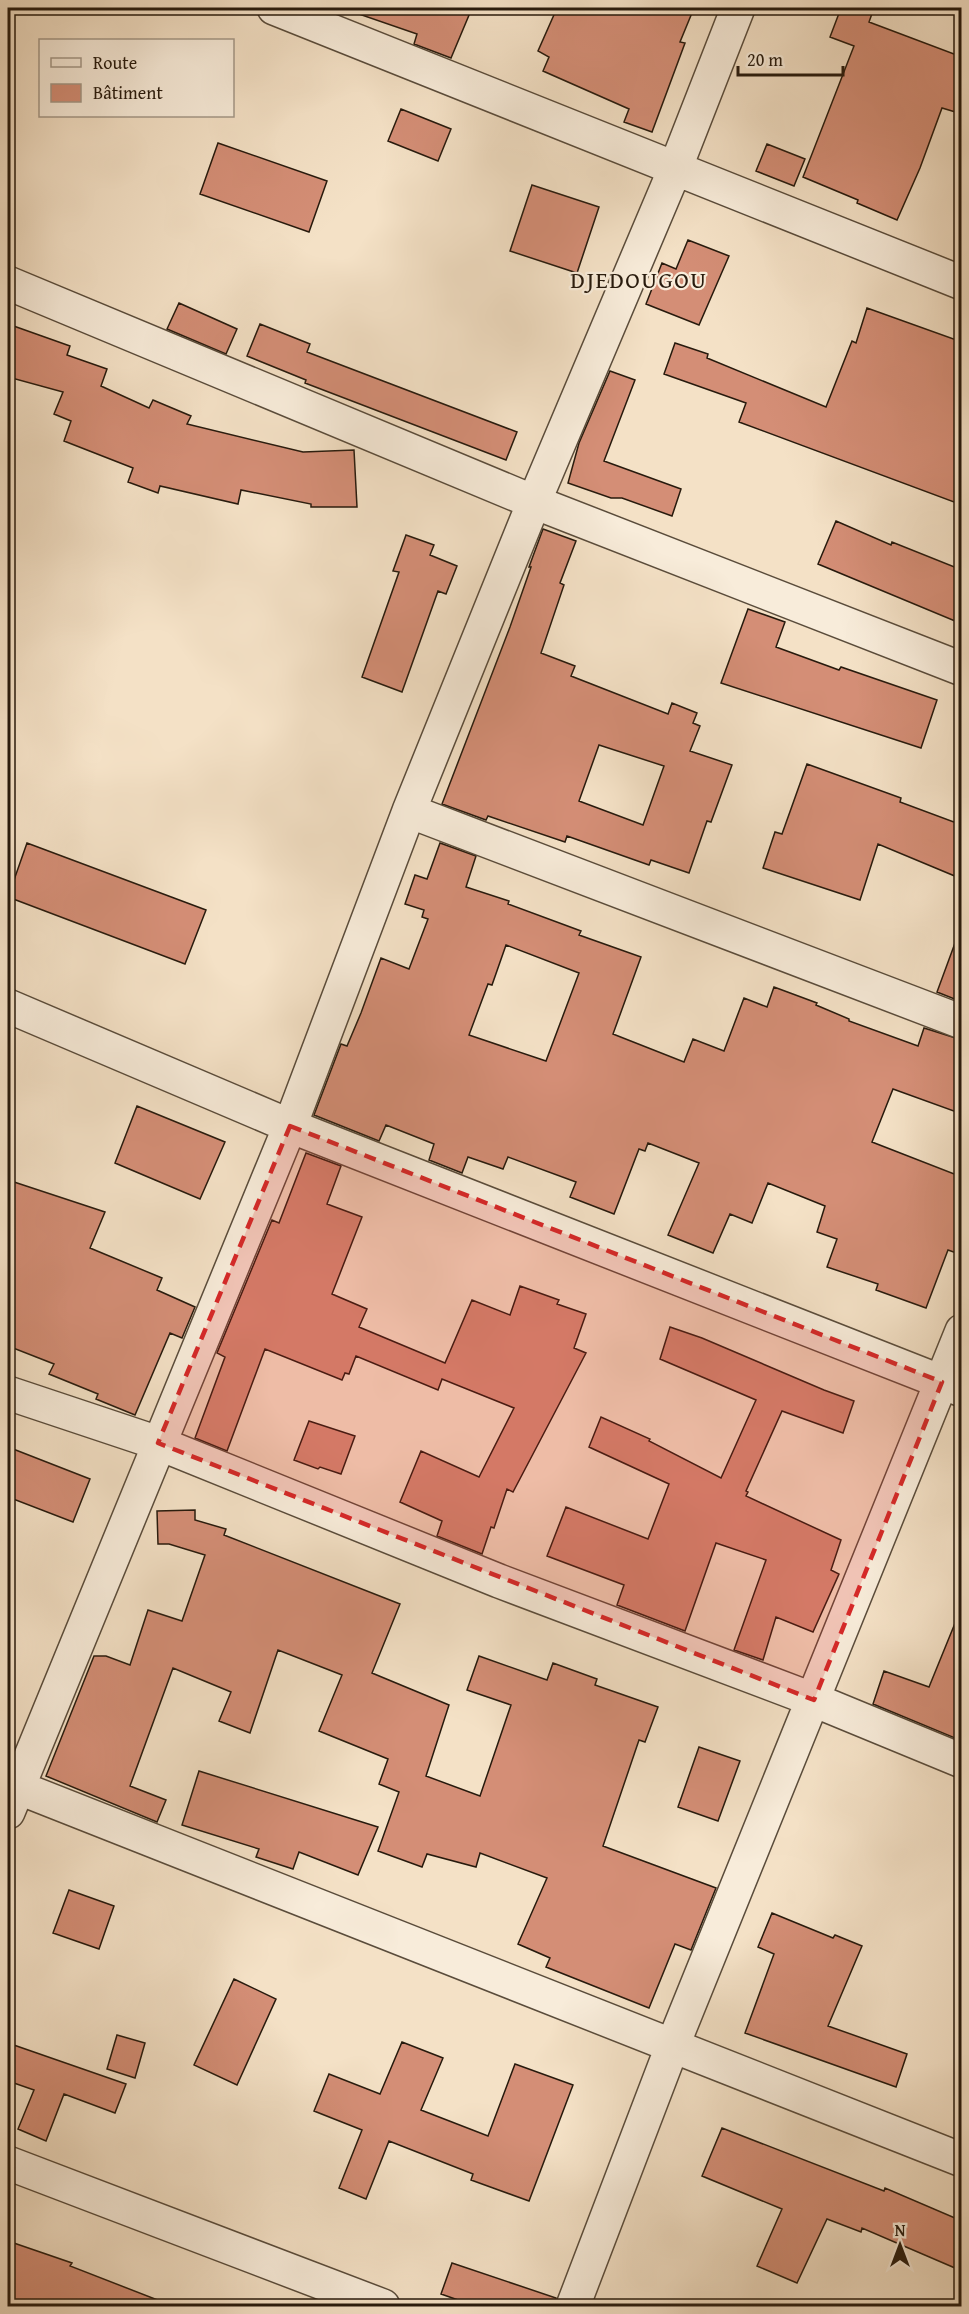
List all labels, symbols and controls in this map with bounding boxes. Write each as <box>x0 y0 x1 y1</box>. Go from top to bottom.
legend <box>39 39 234 117</box>
scale bar <box>738 39 843 77</box>
text: 20 m <box>747 46 783 73</box>
text: Route <box>93 49 137 76</box>
text: Bâtiment <box>93 79 163 106</box>
district label: DJEDOUGOU <box>570 262 708 297</box>
north arrow <box>870 2215 930 2275</box>
text: N <box>895 2218 906 2242</box>

